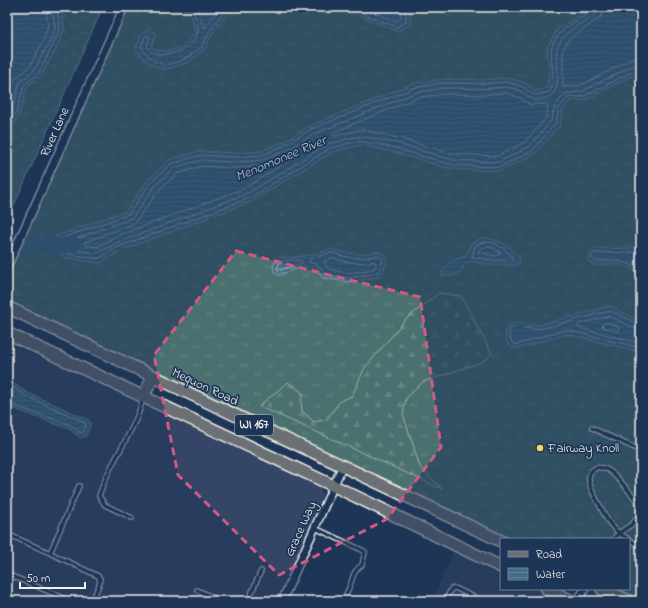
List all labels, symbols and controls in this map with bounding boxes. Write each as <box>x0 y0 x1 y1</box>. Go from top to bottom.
street label: River Lane <box>36 104 74 160</box>
water label: Menomonee River <box>232 130 331 188</box>
street label: Mequon Road <box>169 363 242 411</box>
road number: WI 167 <box>235 415 273 435</box>
place label: Fairway Knoll <box>547 439 619 459</box>
marker: Fairway Knoll <box>535 443 545 453</box>
street label: Grace Way <box>280 498 322 560</box>
legend <box>500 538 630 590</box>
text: Road <box>536 546 562 564</box>
scale bar <box>20 564 85 590</box>
text: Water <box>536 566 565 584</box>
text: 50 m <box>26 570 50 588</box>

